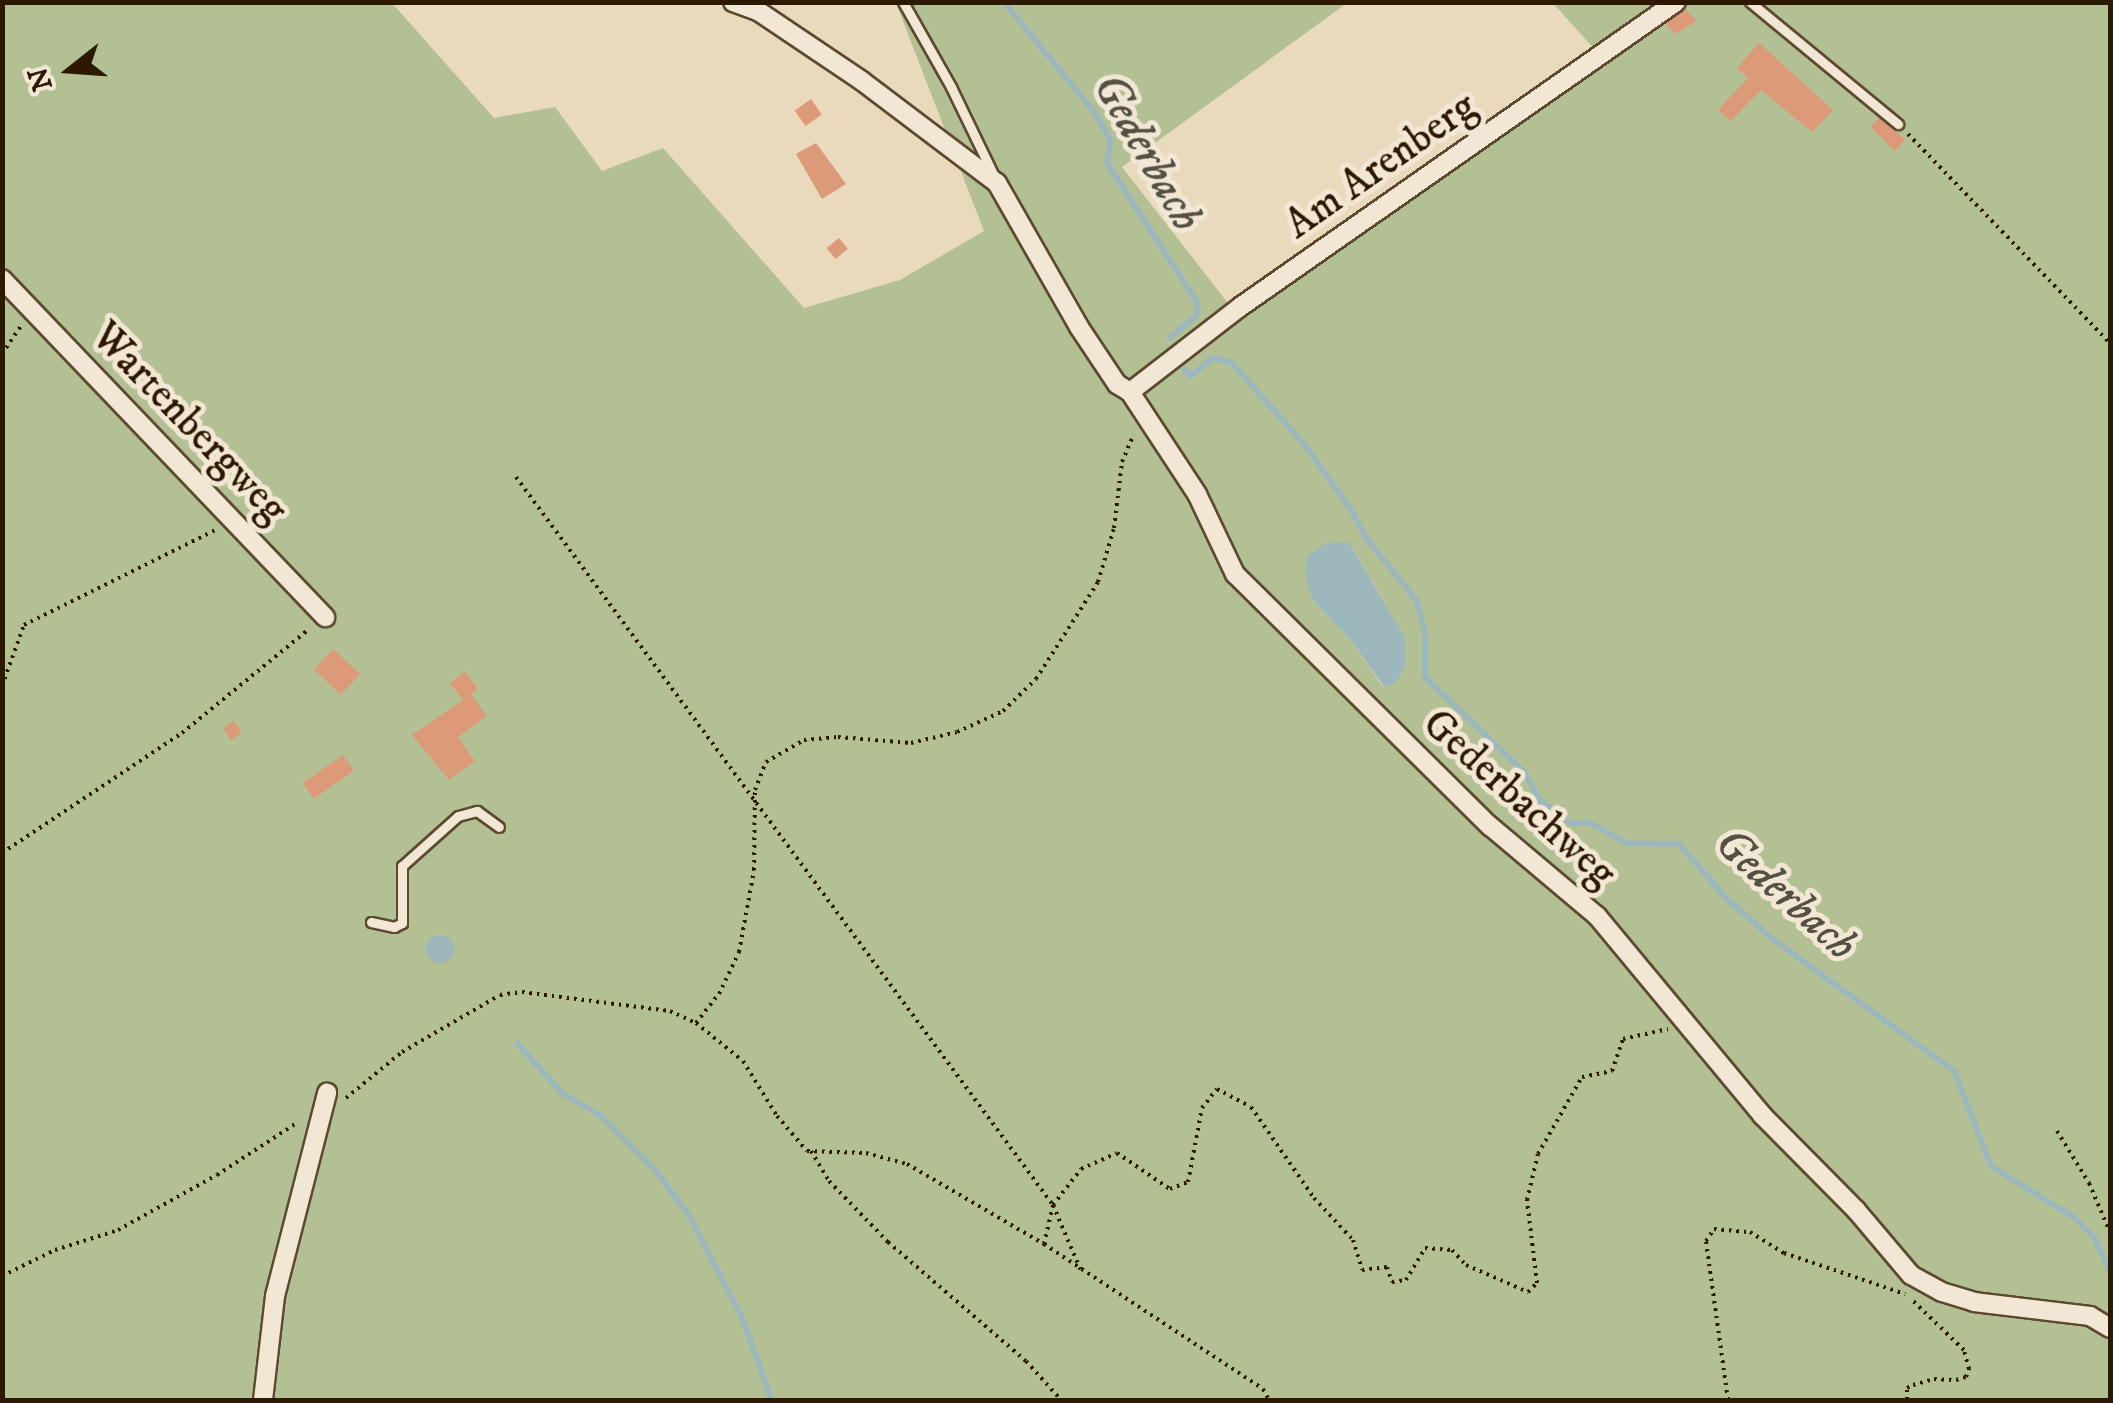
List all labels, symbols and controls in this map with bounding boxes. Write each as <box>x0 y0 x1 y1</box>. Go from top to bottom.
north arrow <box>20 20 120 120</box>
text: N <box>21 63 61 95</box>
water label: Gederbach <box>1079 65 1213 241</box>
street label: Am Arenberg <box>1276 82 1486 250</box>
street label: Wartenbergweg <box>80 312 298 534</box>
street label: Gederbachweg <box>1412 699 1626 899</box>
water label: Gederbach <box>1703 817 1867 973</box>

